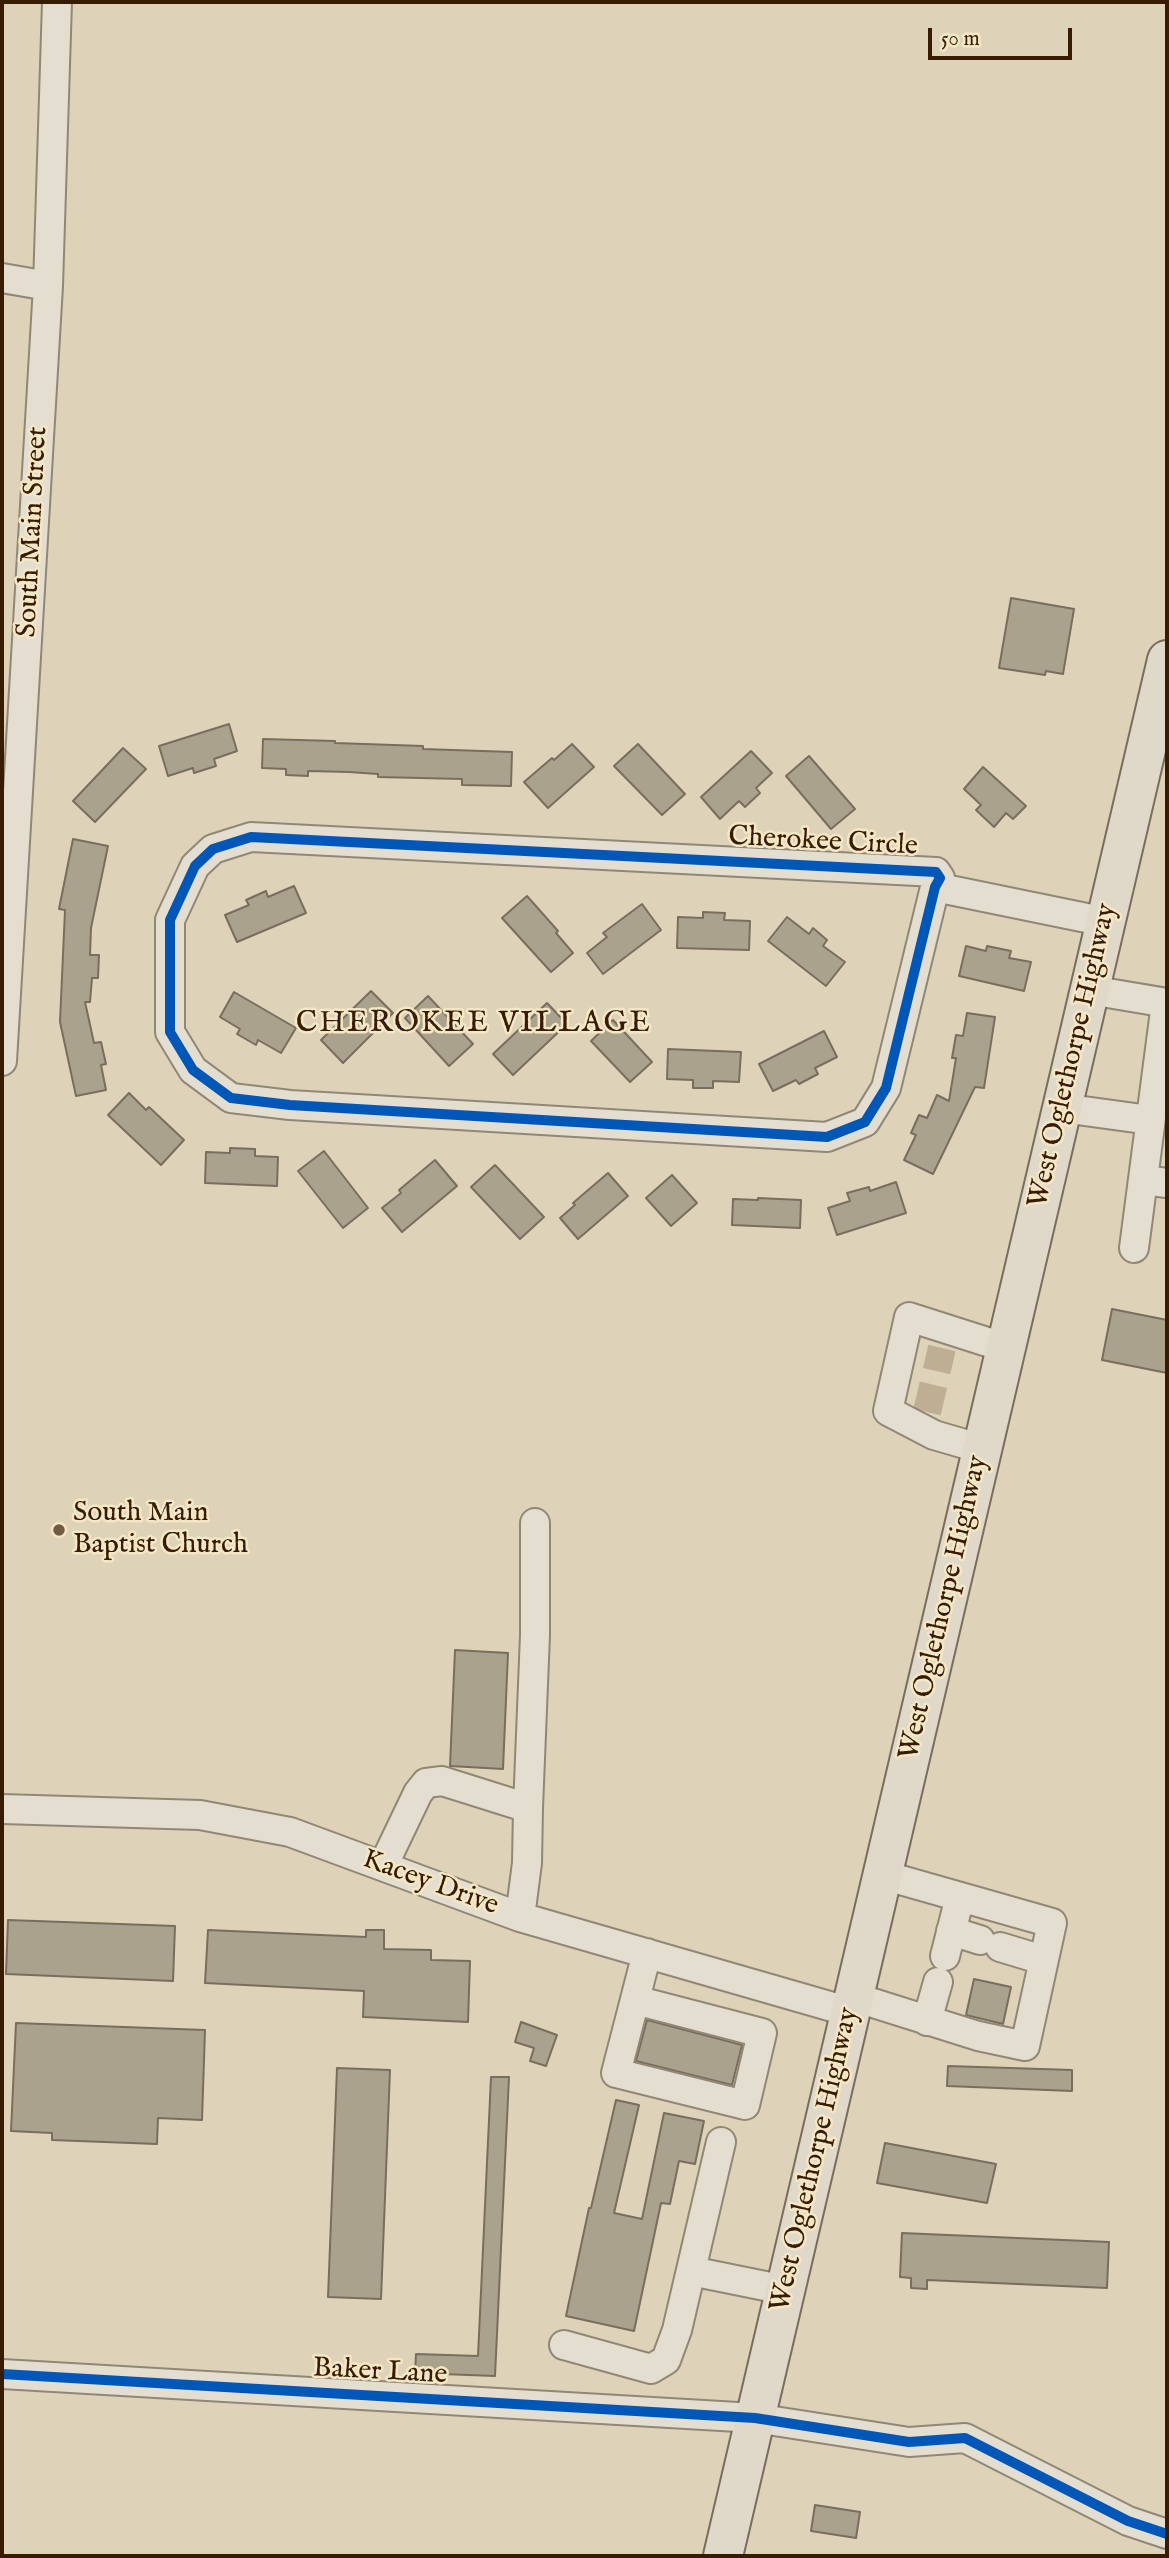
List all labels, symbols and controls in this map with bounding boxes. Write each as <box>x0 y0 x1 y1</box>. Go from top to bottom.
scale bar <box>931 14 1074 58</box>
text: 50 m <box>941 26 980 53</box>
street label: South Main Street <box>12 426 56 638</box>
street label: Cherokee Circle <box>727 821 919 865</box>
street label: West Oglethorpe Highway <box>1023 900 1125 1212</box>
district label: CHEROKEE VILLAGE <box>298 1007 650 1043</box>
street label: West Oglethorpe Highway <box>894 1452 996 1764</box>
place label: South Main Baptist Church <box>73 1497 248 1563</box>
marker: South Main Baptist Church <box>51 1522 67 1538</box>
street label: Kacey Drive <box>357 1844 503 1924</box>
street label: West Oglethorpe Highway <box>765 2004 867 2316</box>
street label: Baker Lane <box>312 2353 448 2393</box>

